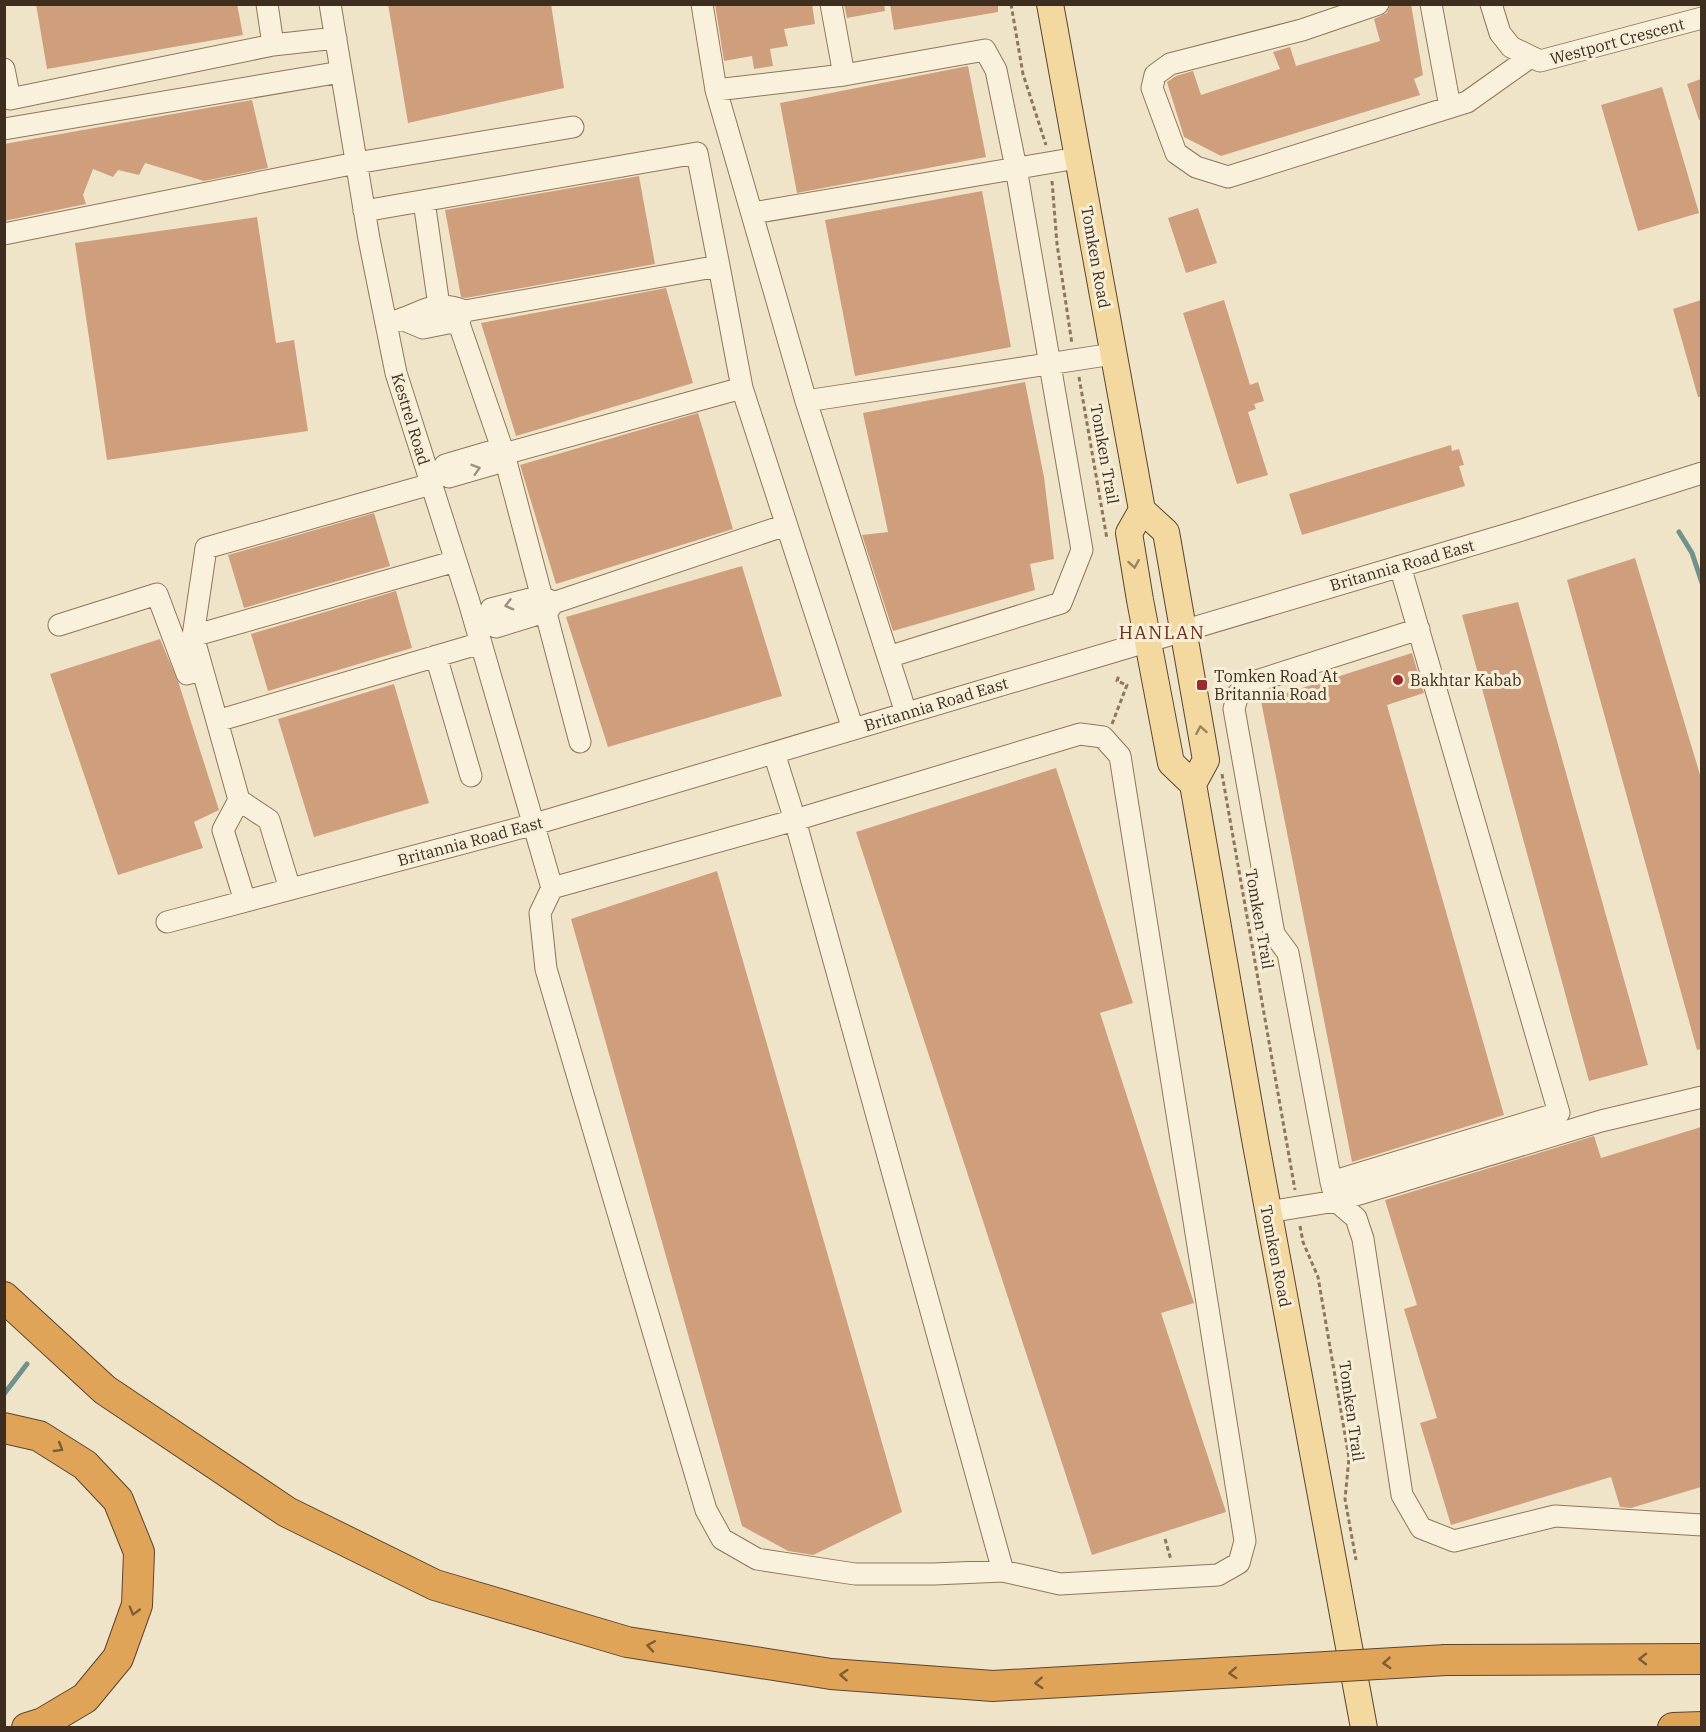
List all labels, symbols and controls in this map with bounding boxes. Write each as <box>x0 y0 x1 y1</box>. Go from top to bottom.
street label: Westport Crescent <box>1548 13 1687 69</box>
street label: Tomken Road <box>1077 204 1115 310</box>
street label: Kestrel Road <box>388 371 435 468</box>
street label: Tomken Trail <box>1086 402 1124 506</box>
one-way arrow <box>470 464 481 476</box>
street label: Britannia Road East <box>1327 535 1477 595</box>
one-way arrow <box>1127 559 1139 569</box>
one-way arrow <box>505 597 515 610</box>
district label: HANLAN <box>1119 621 1205 644</box>
place label: Tomken Road At Britannia Road <box>1214 666 1338 704</box>
place label: Bakhtar Kabab <box>1410 670 1522 690</box>
street label: Britannia Road East <box>862 672 1011 735</box>
marker: Bakhtar Kabab <box>1391 673 1405 687</box>
marker: Tomken Road At Britannia Road <box>1195 678 1209 692</box>
one-way arrow <box>1195 725 1208 735</box>
street label: Britannia Road East <box>395 812 545 870</box>
street label: Tomken Trail <box>1241 867 1279 971</box>
street label: Tomken Road <box>1256 1203 1296 1309</box>
street label: Tomken Trail <box>1335 1359 1369 1463</box>
one-way arrow <box>53 1441 63 1453</box>
one-way arrow <box>129 1605 141 1616</box>
one-way arrow <box>647 1640 657 1653</box>
one-way arrow <box>1639 1652 1648 1665</box>
one-way arrow <box>1383 1657 1392 1670</box>
one-way arrow <box>1229 1666 1238 1679</box>
one-way arrow <box>840 1669 849 1682</box>
one-way arrow <box>1034 1677 1043 1690</box>

